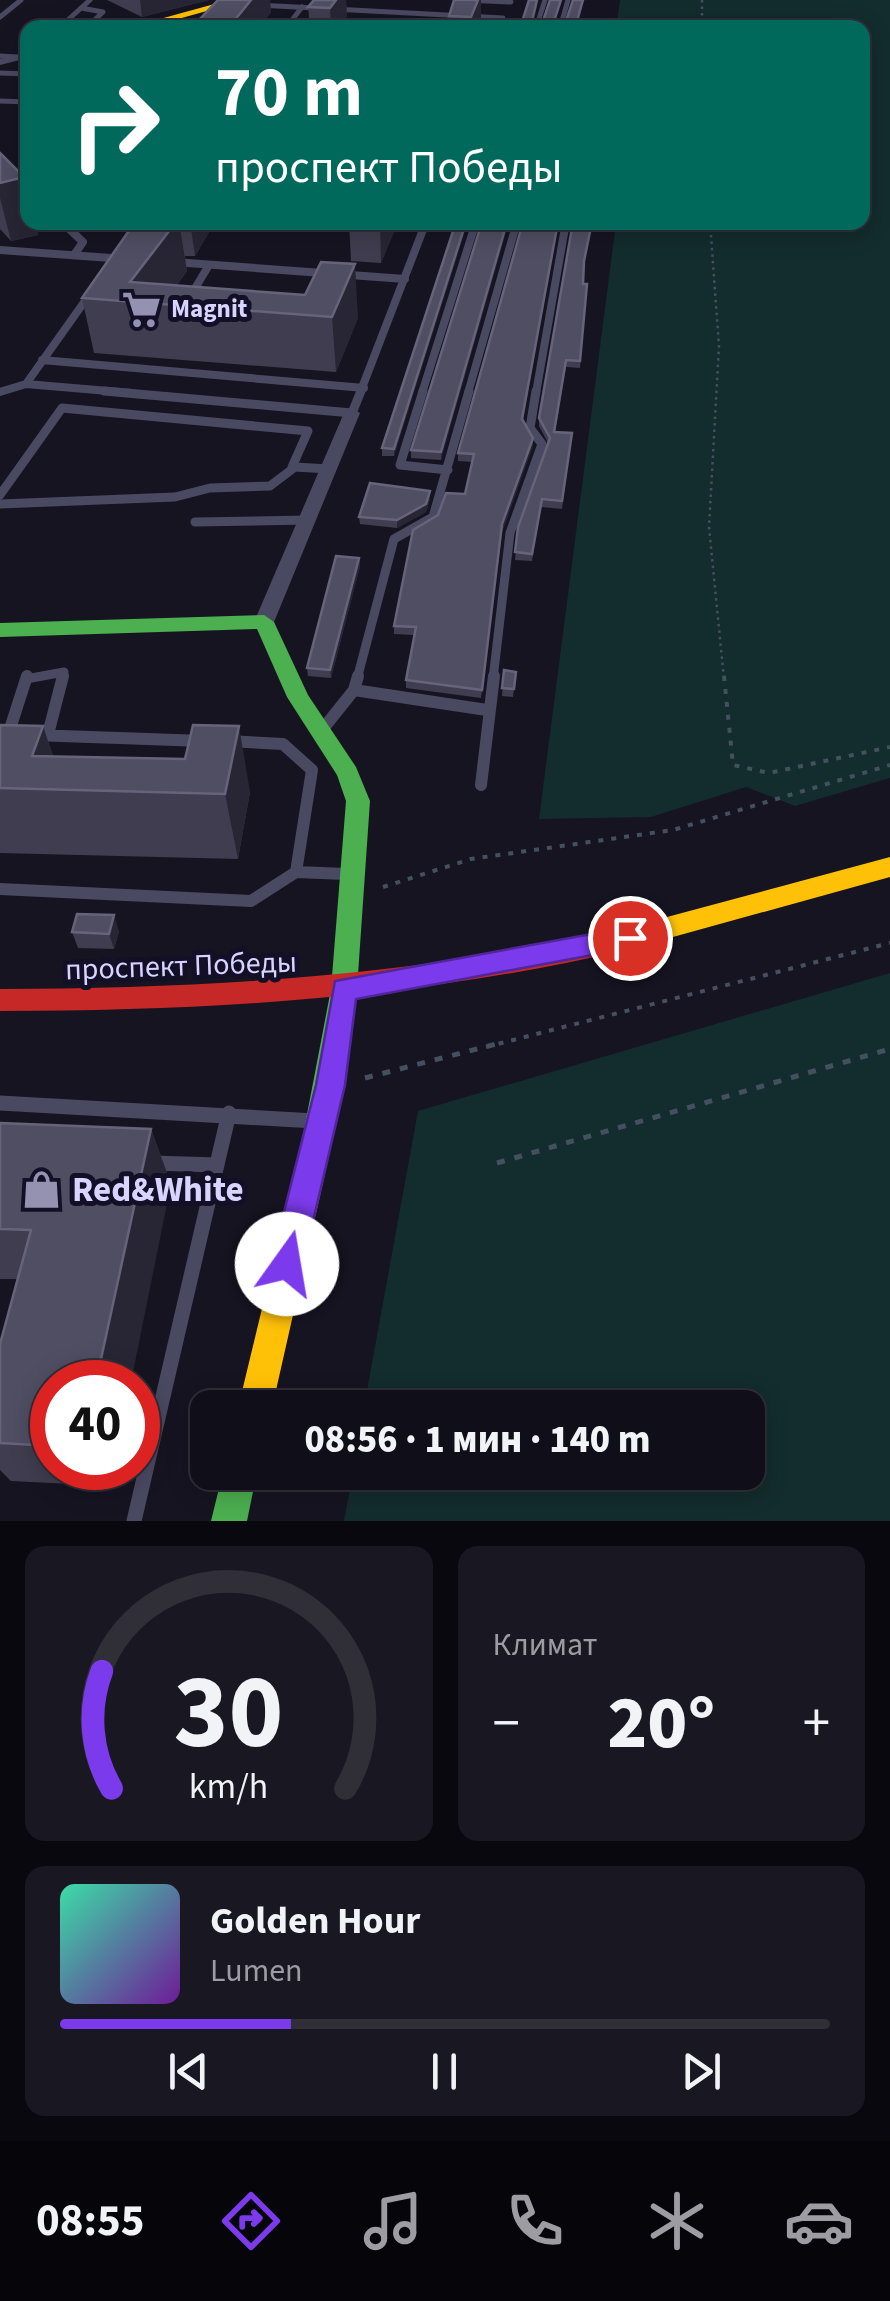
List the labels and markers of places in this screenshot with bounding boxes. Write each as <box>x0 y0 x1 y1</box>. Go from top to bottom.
supermarket icon: Magnit <box>120 288 162 330</box>
place label: Magnit <box>171 291 248 327</box>
pin <box>588 896 673 981</box>
place label: Red&White <box>72 1165 244 1215</box>
shop icon: Red&White <box>21 1169 63 1211</box>

